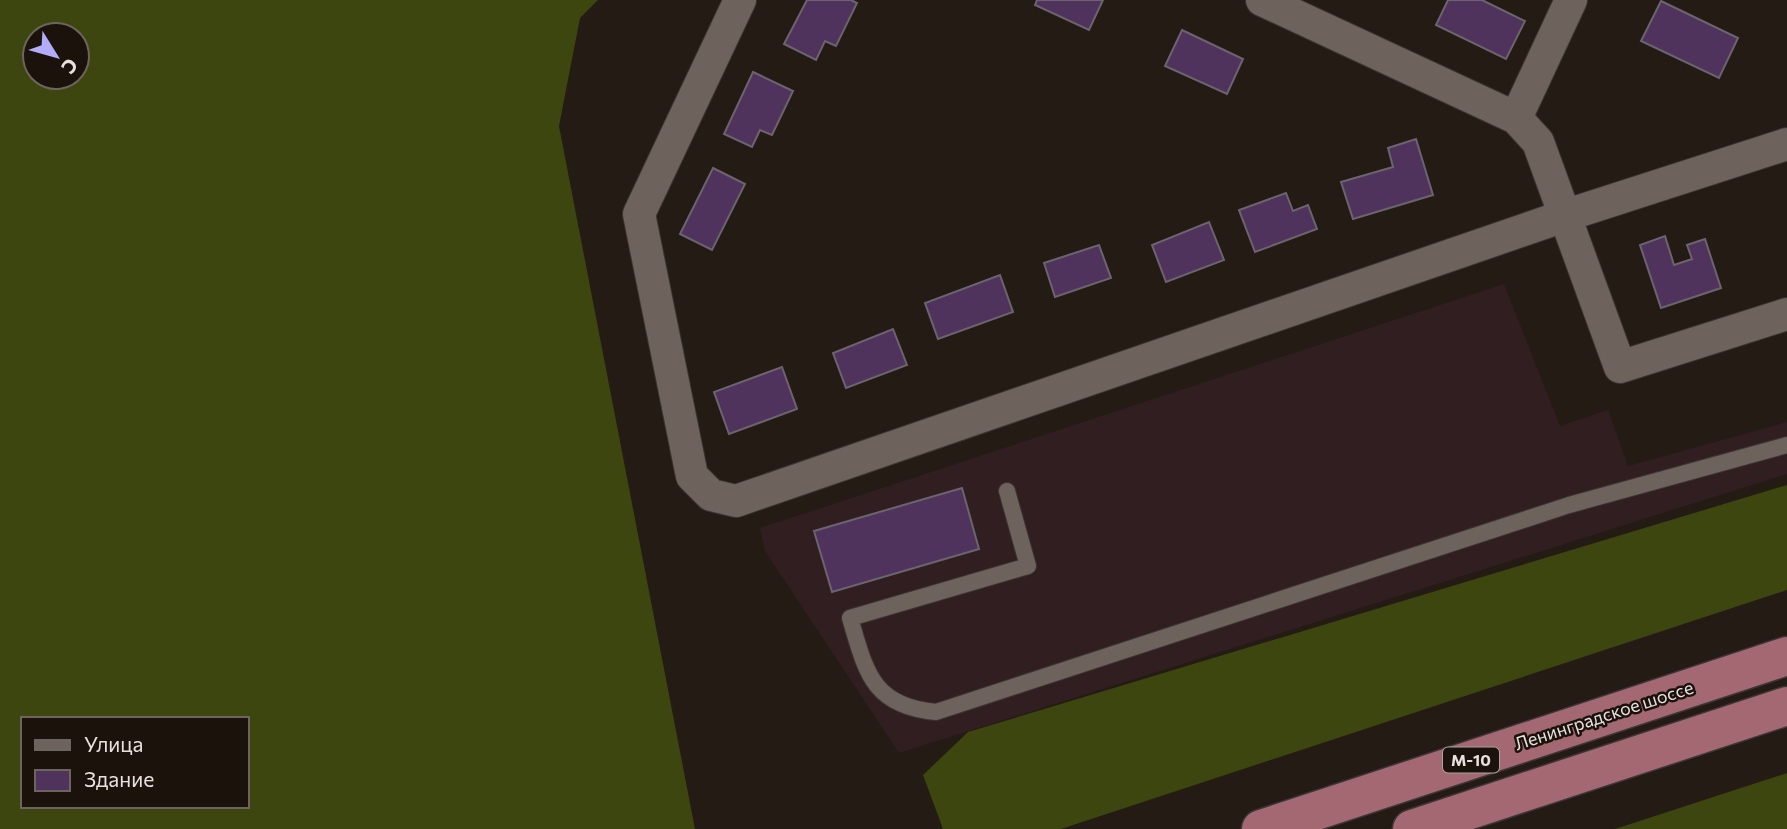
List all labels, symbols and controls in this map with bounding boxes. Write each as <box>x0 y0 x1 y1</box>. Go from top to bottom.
north arrow <box>21 21 91 91</box>
text: С <box>57 54 83 79</box>
street label: Ленинградское шоссе <box>1511 676 1696 754</box>
legend <box>21 717 248 808</box>
text: Улица <box>84 731 143 756</box>
road number: М-10 <box>1443 748 1499 772</box>
text: Здание <box>84 766 154 791</box>

